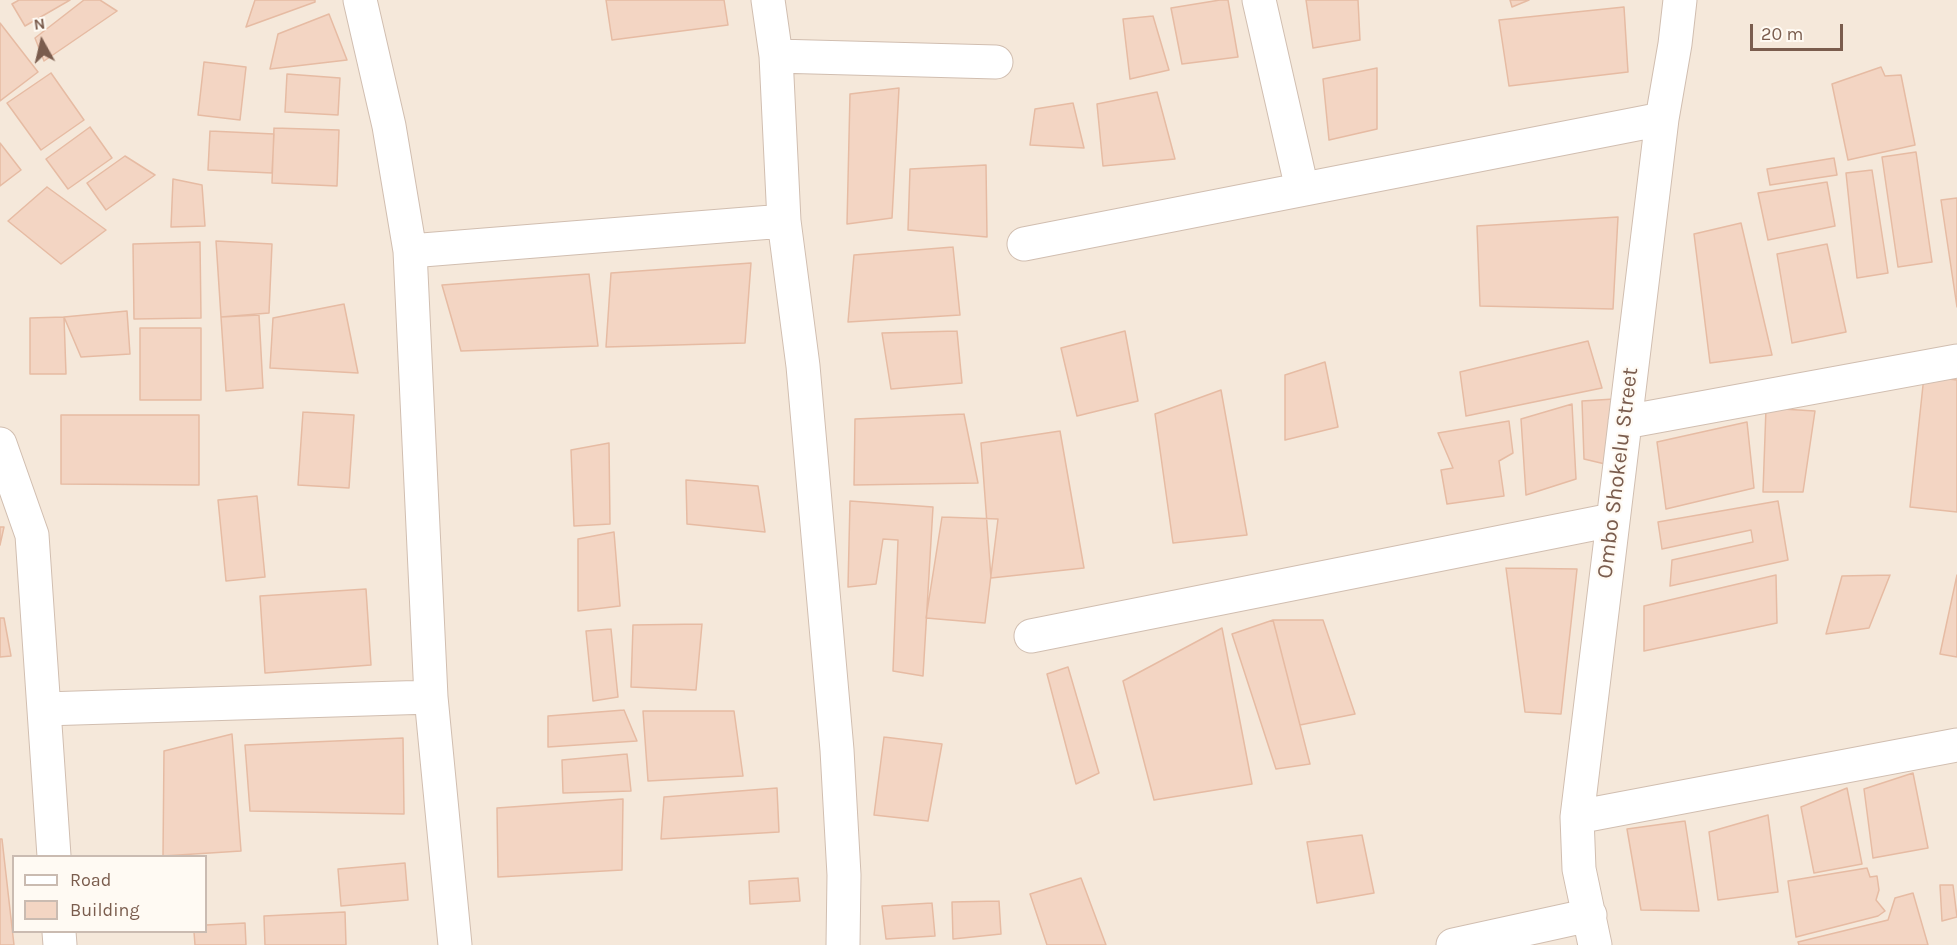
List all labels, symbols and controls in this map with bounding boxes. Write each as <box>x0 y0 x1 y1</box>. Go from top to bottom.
north arrow <box>12 12 72 72</box>
scale bar <box>1753 12 1846 50</box>
text: N <box>32 13 46 34</box>
text: 20 m <box>1761 23 1803 45</box>
street label: Ombo Shokelu Street <box>1592 366 1644 580</box>
legend <box>12 855 207 933</box>
text: Road <box>70 869 111 891</box>
text: Building <box>70 899 140 921</box>

